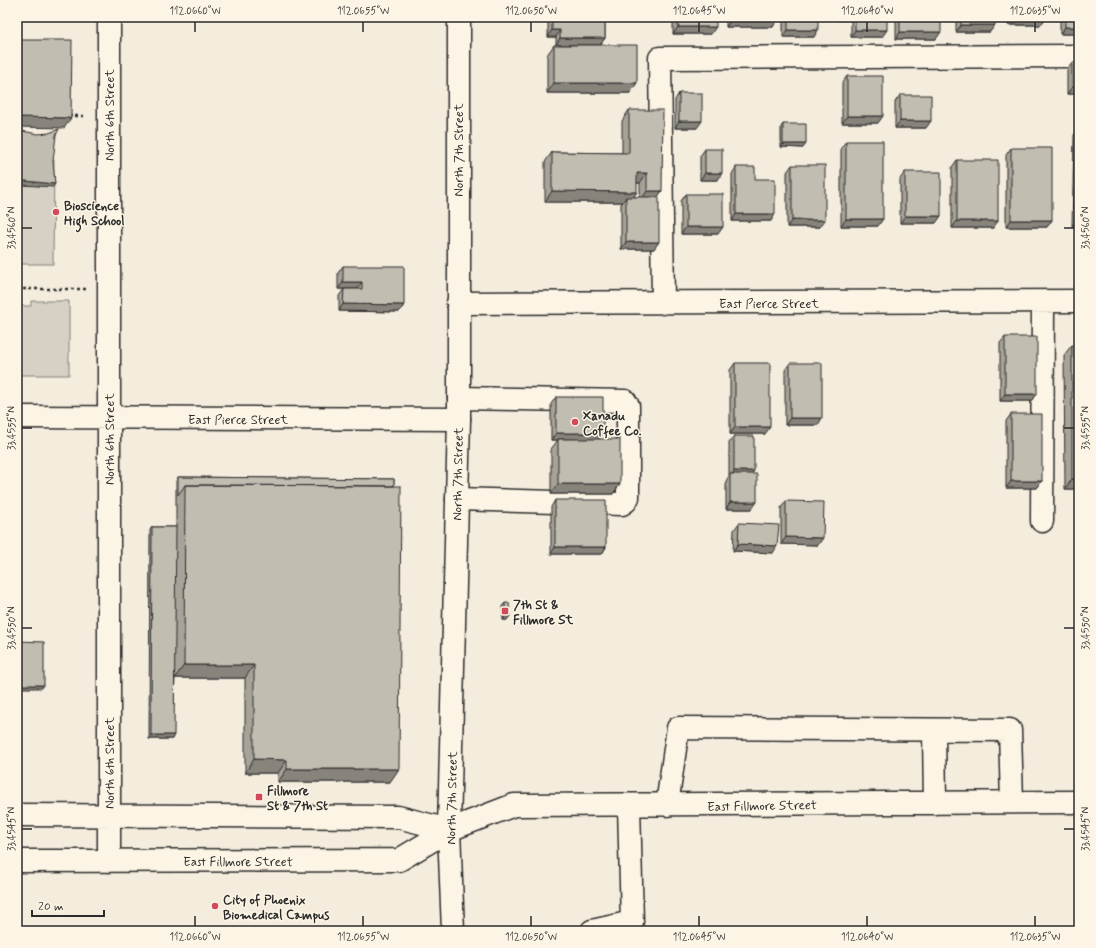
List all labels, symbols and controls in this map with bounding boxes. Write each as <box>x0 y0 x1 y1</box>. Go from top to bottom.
text: 112.0660°W <box>170 4 220 18</box>
text: 112.0655°W <box>337 4 389 18</box>
text: 112.0650°W <box>505 4 557 18</box>
text: 112.0645°W <box>673 4 725 18</box>
text: 112.0640°W <box>841 4 893 18</box>
text: 112.0635°W <box>1010 4 1060 18</box>
street label: North 6th Street <box>102 69 119 161</box>
street label: North 7th Street <box>451 103 468 197</box>
place label: Bioscience High School <box>64 198 125 233</box>
text: 33.4560°N <box>5 206 19 249</box>
text: 33.4560°N <box>1079 206 1093 249</box>
marker: Bioscience High School <box>51 207 61 217</box>
street label: East Pierce Street <box>719 296 819 313</box>
street label: North 6th Street <box>102 393 119 485</box>
text: 33.4555°N <box>5 406 19 450</box>
text: 33.4555°N <box>1079 406 1093 450</box>
place label: Xanadu Coffee Co. <box>583 408 642 440</box>
street label: East Pierce Street <box>188 412 288 429</box>
marker: Xanadu Coffee Co. <box>570 417 580 427</box>
street label: North 7th Street <box>449 427 468 521</box>
place label: 7th St & Fillmore St <box>513 597 574 629</box>
text: 33.4550°N <box>5 606 19 650</box>
marker: 7th St & Fillmore St <box>500 606 510 616</box>
text: 33.4550°N <box>1079 606 1093 650</box>
street label: North 6th Street <box>102 717 119 809</box>
street label: North 7th Street <box>443 751 462 845</box>
place label: Fillmore St & 7th St <box>267 783 328 815</box>
marker: Fillmore St & 7th St <box>254 792 264 802</box>
street label: East Fillmore Street <box>707 797 817 816</box>
text: 33.4545°N <box>5 807 19 851</box>
text: 33.4545°N <box>1079 807 1093 851</box>
street label: East Fillmore Street <box>183 854 293 871</box>
scale bar <box>32 892 104 918</box>
place label: City of Phoenix Biomedical Campus <box>223 892 329 924</box>
text: 20 m <box>38 899 64 915</box>
marker: City of Phoenix Biomedical Campus <box>210 901 220 911</box>
text: 112.0660°W <box>170 930 220 944</box>
text: 112.0655°W <box>337 930 389 944</box>
text: 112.0650°W <box>505 930 557 944</box>
text: 112.0645°W <box>673 930 725 944</box>
text: 112.0640°W <box>841 930 893 944</box>
text: 112.0635°W <box>1010 930 1060 944</box>

